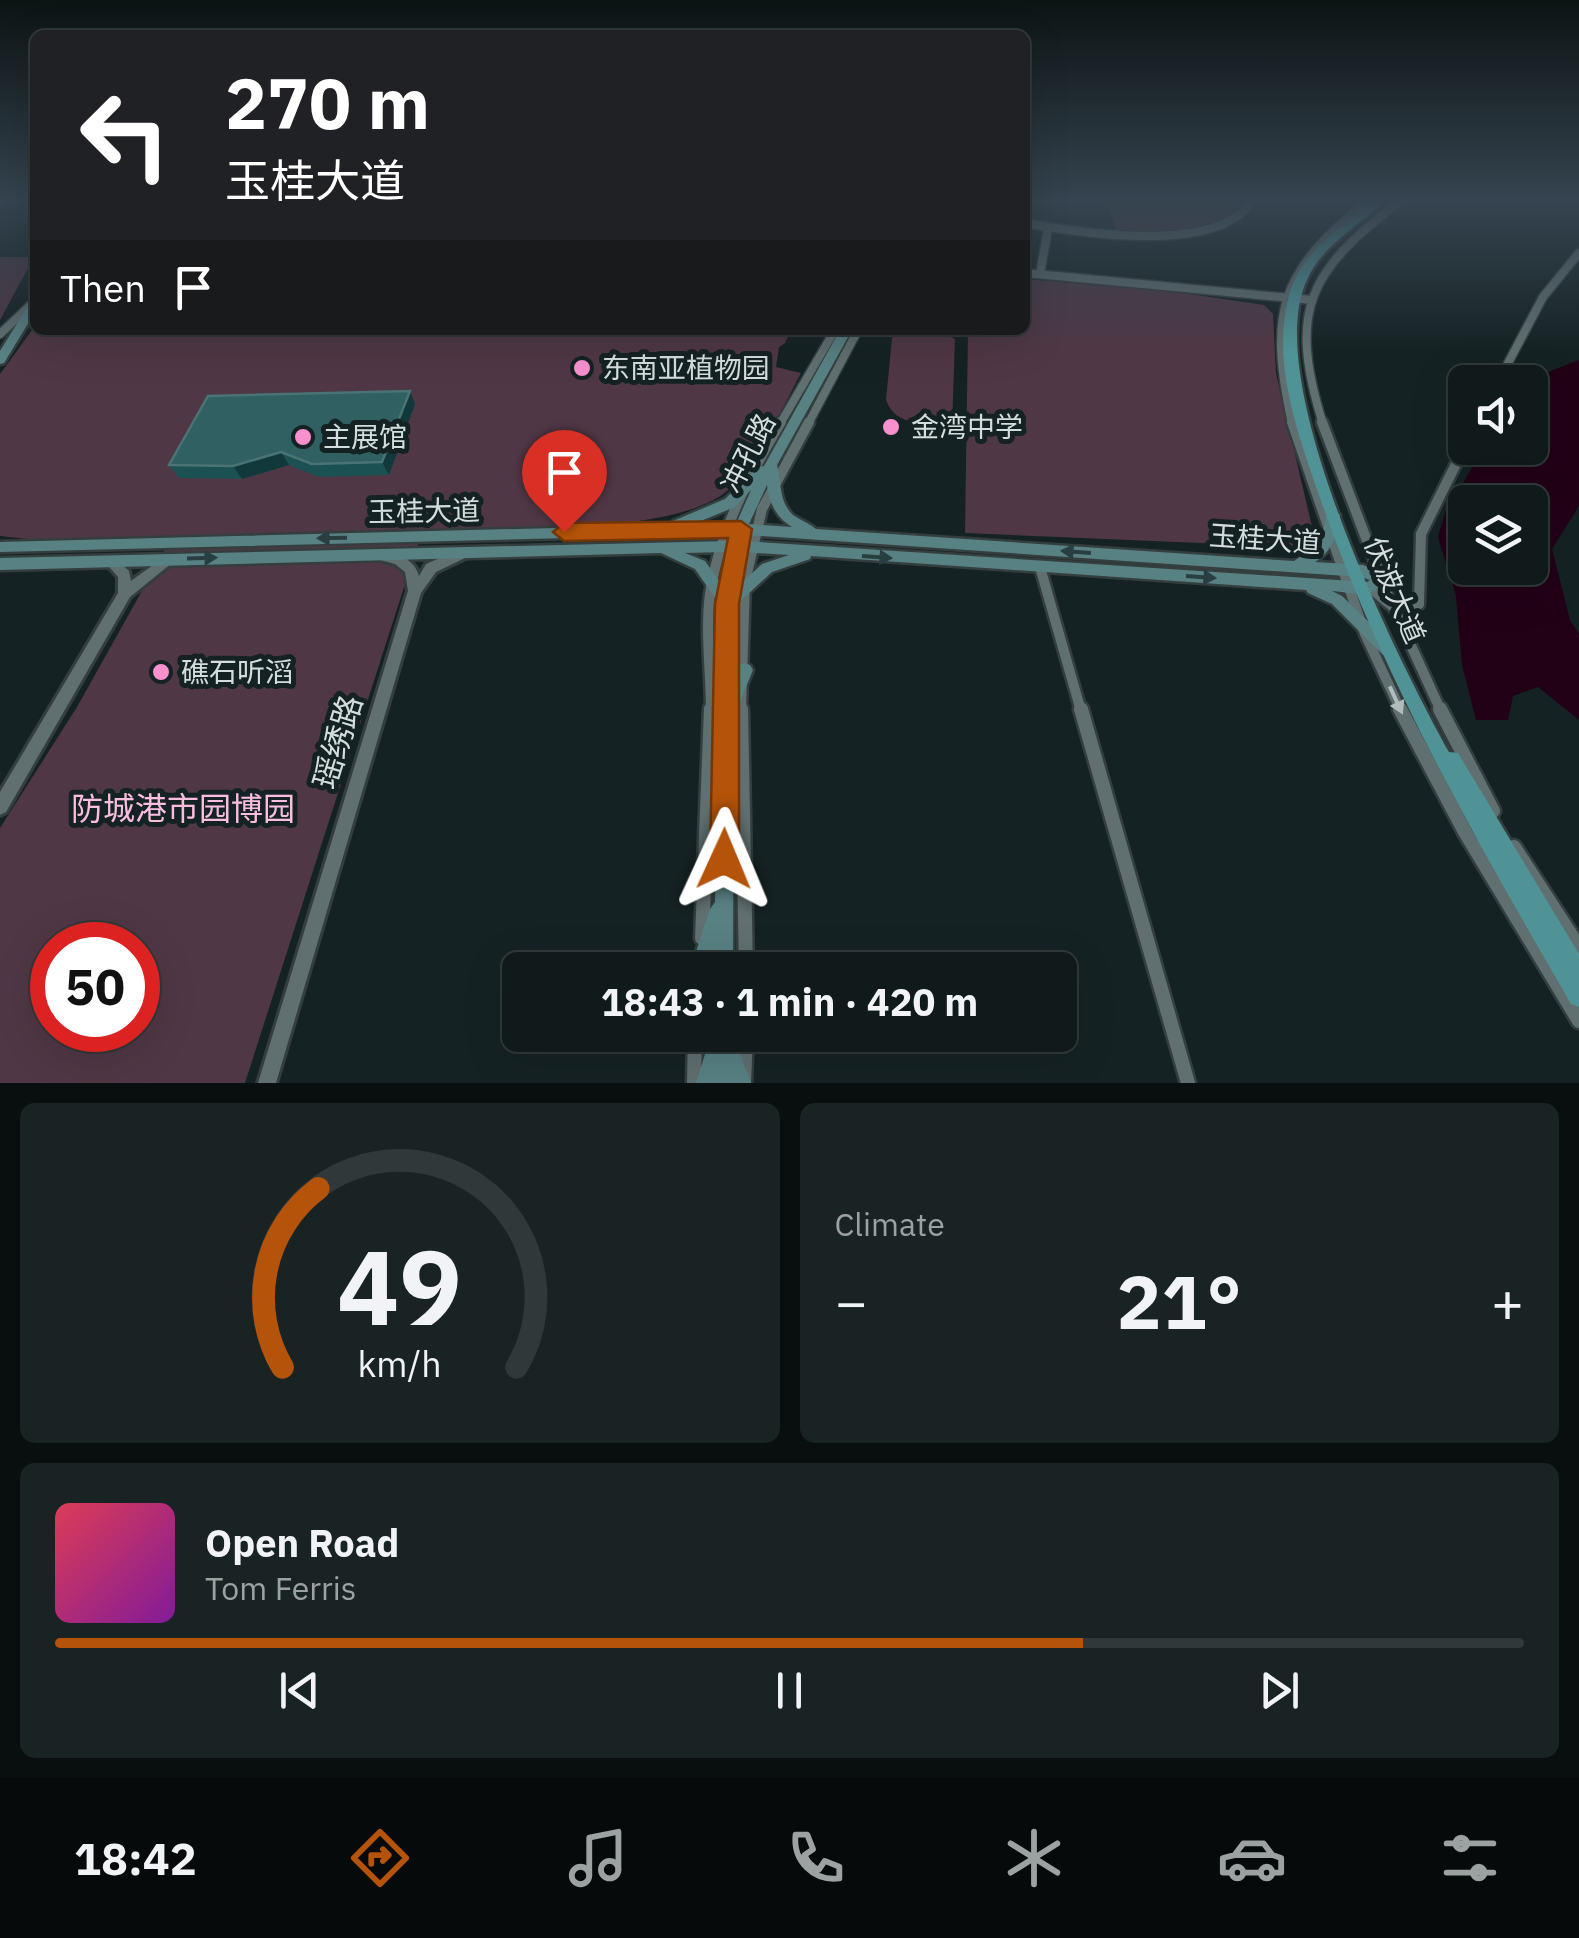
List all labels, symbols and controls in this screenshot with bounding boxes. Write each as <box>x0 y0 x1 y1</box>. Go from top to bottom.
text: 270 m <box>225 57 430 148</box>
icon: left <box>60 70 190 200</box>
text: 玉桂大道 <box>225 151 405 209</box>
icon: arrive <box>166 260 221 315</box>
text: Then <box>60 263 146 312</box>
place label: 东南亚植物园 <box>602 349 770 386</box>
marker: 东南亚植物园 <box>571 357 593 379</box>
map controls <box>1448 365 1548 585</box>
button: sound <box>1448 365 1548 465</box>
street label: 冲孔路 <box>712 407 783 499</box>
place label: 金湾中学 <box>911 408 1023 445</box>
marker: 金湾中学 <box>880 416 902 438</box>
place label: 主展馆 <box>323 418 407 455</box>
marker: 主展馆 <box>292 426 314 448</box>
pin <box>522 430 607 533</box>
icon: arrive <box>537 445 592 500</box>
button: layers <box>1448 485 1548 585</box>
street label: 玉桂大道 <box>368 491 480 530</box>
street label: 玉桂大道 <box>1208 516 1322 561</box>
one-way arrow <box>315 530 347 546</box>
street label: 伏波大道 <box>1357 531 1434 649</box>
one-way arrow <box>1059 543 1091 559</box>
one-way arrow <box>861 549 893 565</box>
one-way arrow <box>187 550 219 566</box>
one-way arrow <box>1186 569 1218 585</box>
place label: 礁石听滔 <box>181 653 293 690</box>
marker: 礁石听滔 <box>150 661 172 683</box>
one-way arrow <box>1388 685 1404 715</box>
street label: 瑶绣路 <box>303 690 371 794</box>
park label: 防城港市园博园 <box>71 787 295 829</box>
position arrow <box>672 807 776 911</box>
speed limit sign: 50 <box>30 922 160 1052</box>
text: 18:43 · 1 min · 420 m <box>601 977 978 1026</box>
text: Climate <box>835 1203 945 1245</box>
text: 49 <box>337 1218 462 1354</box>
text: 21° <box>1117 1252 1242 1350</box>
text: − <box>835 1266 868 1337</box>
text: + <box>1491 1266 1524 1337</box>
text: km/h <box>358 1340 442 1387</box>
text: Open Road <box>205 1518 399 1567</box>
text: Tom Ferris <box>205 1567 356 1609</box>
icon: previous <box>272 1663 327 1718</box>
icon: pause <box>762 1663 817 1718</box>
icon: next <box>1252 1663 1307 1718</box>
icon: directions <box>345 1823 415 1893</box>
icon: music <box>563 1823 633 1893</box>
icon: phone <box>781 1823 851 1893</box>
icon: climate <box>999 1823 1069 1893</box>
icon: car <box>1217 1823 1287 1893</box>
icon: filters <box>1435 1823 1505 1893</box>
text: 18:42 <box>74 1829 197 1887</box>

